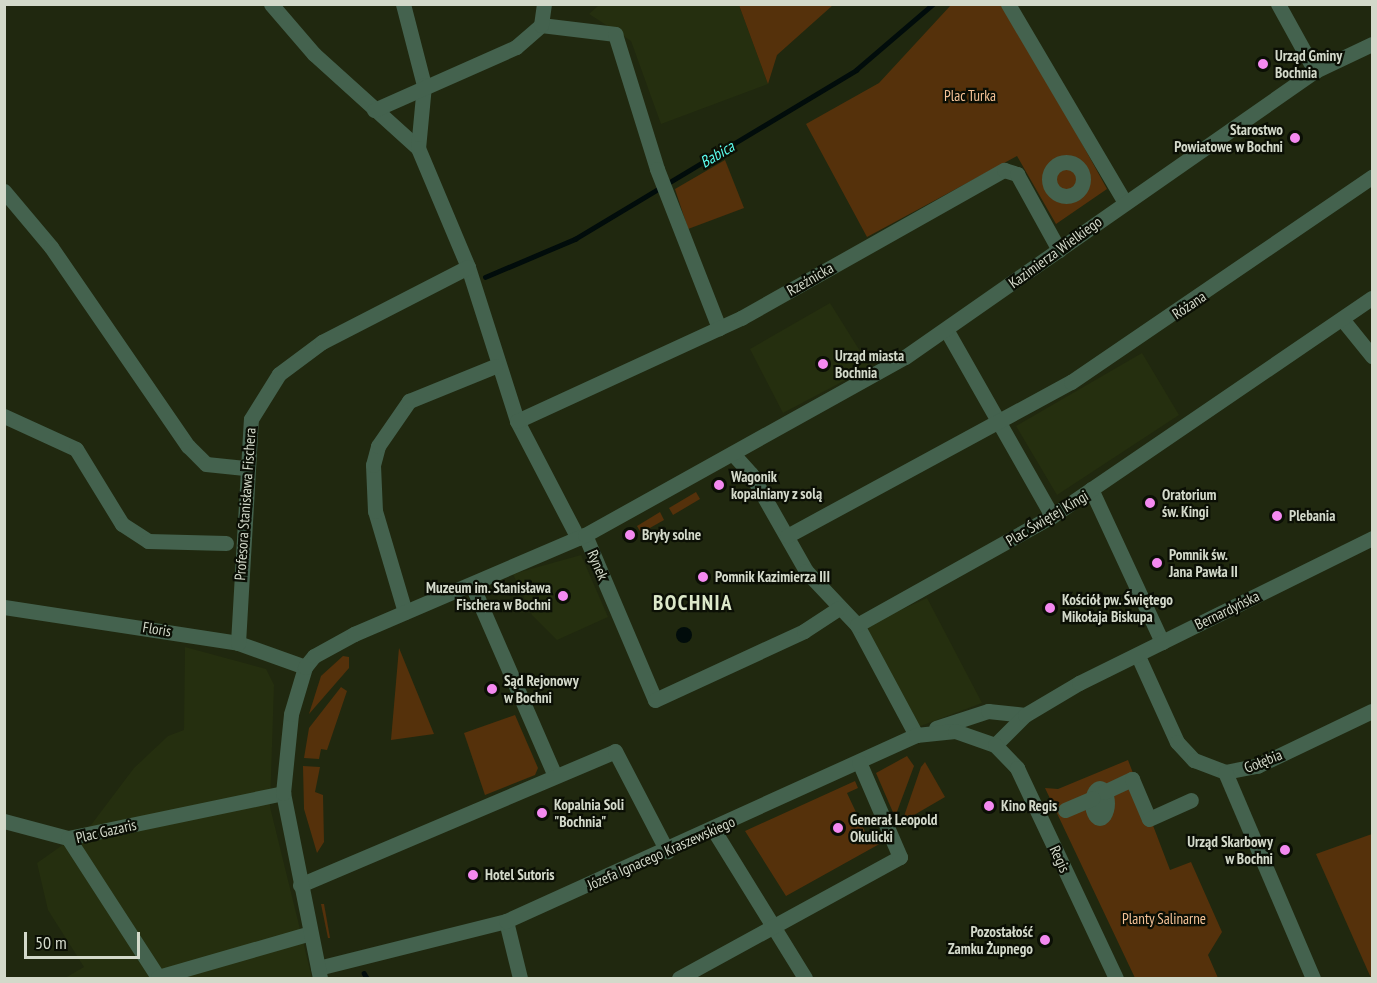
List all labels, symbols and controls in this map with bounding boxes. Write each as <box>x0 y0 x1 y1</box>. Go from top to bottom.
place label: Urząd Gminy Bochnia <box>1275 46 1342 81</box>
marker: Urząd Gminy Bochnia <box>1256 57 1270 71</box>
park label: Plac Turka <box>944 87 996 105</box>
place label: Starostwo Powiatowe w Bochni <box>1174 120 1283 155</box>
marker: Starostwo Powiatowe w Bochni <box>1288 131 1302 145</box>
water label: Babica <box>696 136 738 172</box>
street label: Kazimierza Wielkiego <box>1005 212 1105 292</box>
street label: Rzeźnicka <box>784 259 836 299</box>
street label: Różana <box>1169 287 1209 323</box>
place label: Urząd miasta Bochnia <box>835 346 904 381</box>
marker: Urząd miasta Bochnia <box>816 357 830 371</box>
street label: Profesora Stanisława Fischera <box>231 427 259 581</box>
place label: Wagonik kopalniany z solą <box>731 467 823 502</box>
marker: Wagonik kopalniany z solą <box>712 478 726 492</box>
place label: Oratorium św. Kingi <box>1162 485 1216 520</box>
street label: Plac Świętej Kingi <box>1002 486 1092 550</box>
marker: Oratorium św. Kingi <box>1143 496 1157 510</box>
place label: Plebania <box>1289 507 1335 525</box>
marker: Plebania <box>1270 509 1284 523</box>
place label: Bryły solne <box>642 526 702 544</box>
marker: Bryły solne <box>623 528 637 542</box>
place label: Pomnik św. Jana Pawła II <box>1169 545 1238 580</box>
street label: Rynek <box>584 547 612 583</box>
marker: Pomnik św. Jana Pawła II <box>1150 556 1164 570</box>
place label: Pomnik Kazimierza III <box>715 568 830 586</box>
marker: Pomnik Kazimierza III <box>696 570 710 584</box>
place label: Muzeum im. Stanisława Fischera w Bochni <box>425 578 551 613</box>
street label: Bernardyńska <box>1192 587 1262 633</box>
marker: Muzeum im. Stanisława Fischera w Bochni <box>556 589 570 603</box>
district label: BOCHNIA <box>653 590 733 616</box>
place label: Kościół pw. Świętego Mikołaja Biskupa <box>1062 590 1174 625</box>
marker: Kościół pw. Świętego Mikołaja Biskupa <box>1043 601 1057 615</box>
street label: Floris <box>141 618 173 640</box>
place label: Sąd Rejonowy w Bochni <box>504 671 579 706</box>
marker: Sąd Rejonowy w Bochni <box>485 682 499 696</box>
street label: Gołębia <box>1241 745 1285 777</box>
place label: Kopalnia Soli "Bochnia" <box>554 795 624 830</box>
place label: Kino Regis <box>1001 797 1057 815</box>
marker: Kino Regis <box>982 799 996 813</box>
marker: Kopalnia Soli "Bochnia" <box>535 806 549 820</box>
place label: Generał Leopold Okulicki <box>850 810 938 845</box>
street label: Józefa Ignacego Kraszewskiego <box>584 812 738 894</box>
street label: Plac Gazaris <box>74 815 138 847</box>
marker: Generał Leopold Okulicki <box>831 821 845 835</box>
place label: Urząd Skarbowy w Bochni <box>1187 832 1273 867</box>
street label: Regis <box>1046 843 1074 875</box>
marker: Urząd Skarbowy w Bochni <box>1278 843 1292 857</box>
place label: Hotel Sutoris <box>485 866 555 884</box>
marker: Hotel Sutoris <box>466 868 480 882</box>
park label: Planty Salinarne <box>1122 910 1206 928</box>
scale bar <box>27 920 142 958</box>
place label: Pozostałość Zamku Żupnego <box>948 922 1033 957</box>
text: 50 m <box>35 931 67 954</box>
marker: Pozostałość Zamku Żupnego <box>1038 933 1052 947</box>

